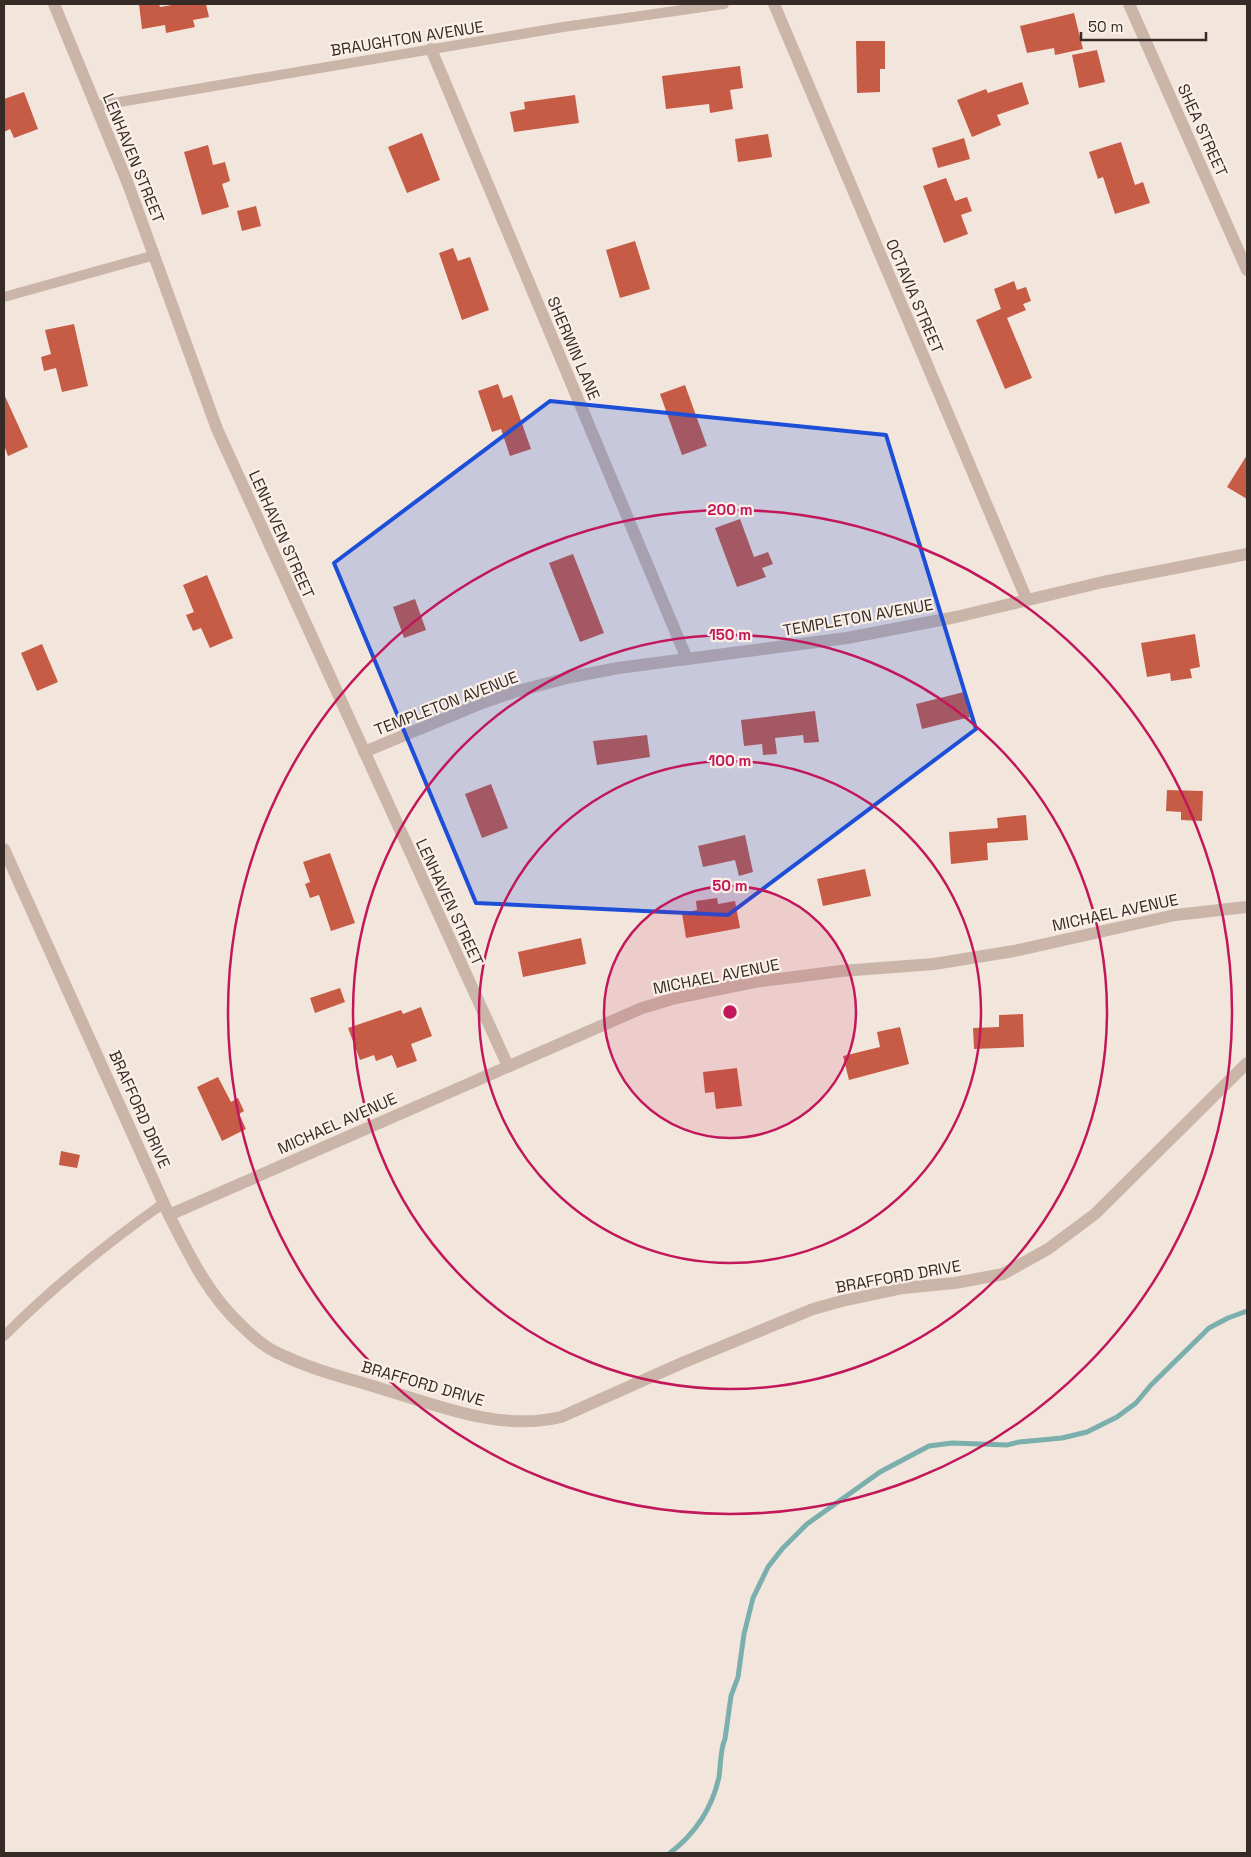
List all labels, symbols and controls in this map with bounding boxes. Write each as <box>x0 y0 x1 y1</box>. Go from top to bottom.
scale bar <box>1081 10 1206 42</box>
street label: BRAUGHTON AVENUE <box>329 16 485 61</box>
text: 50 m <box>1088 17 1123 36</box>
street label: SHEA STREET <box>1173 80 1232 180</box>
street label: LENHAVEN STREET <box>98 90 169 226</box>
street label: OCTAVIA STREET <box>881 236 948 357</box>
street label: SHERWIN LANE <box>542 293 605 403</box>
street label: LENHAVEN STREET <box>244 467 319 602</box>
text: 200 m <box>708 500 752 519</box>
street label: TEMPLETON AVENUE <box>781 594 935 641</box>
text: 150 m <box>709 625 751 644</box>
street label: TEMPLETON AVENUE <box>371 666 521 741</box>
text: 100 m <box>709 751 751 770</box>
street label: LENHAVEN STREET <box>411 835 488 969</box>
text: 50 m <box>712 876 748 895</box>
street label: MICHAEL AVENUE <box>1050 889 1180 936</box>
street label: MICHAEL AVENUE <box>651 954 781 999</box>
centre of rings <box>721 1003 739 1021</box>
street label: BRAFFORD DRIVE <box>104 1047 175 1171</box>
street label: MICHAEL AVENUE <box>274 1088 400 1159</box>
street label: BRAFFORD DRIVE <box>834 1255 962 1298</box>
street label: BRAFFORD DRIVE <box>359 1356 487 1411</box>

